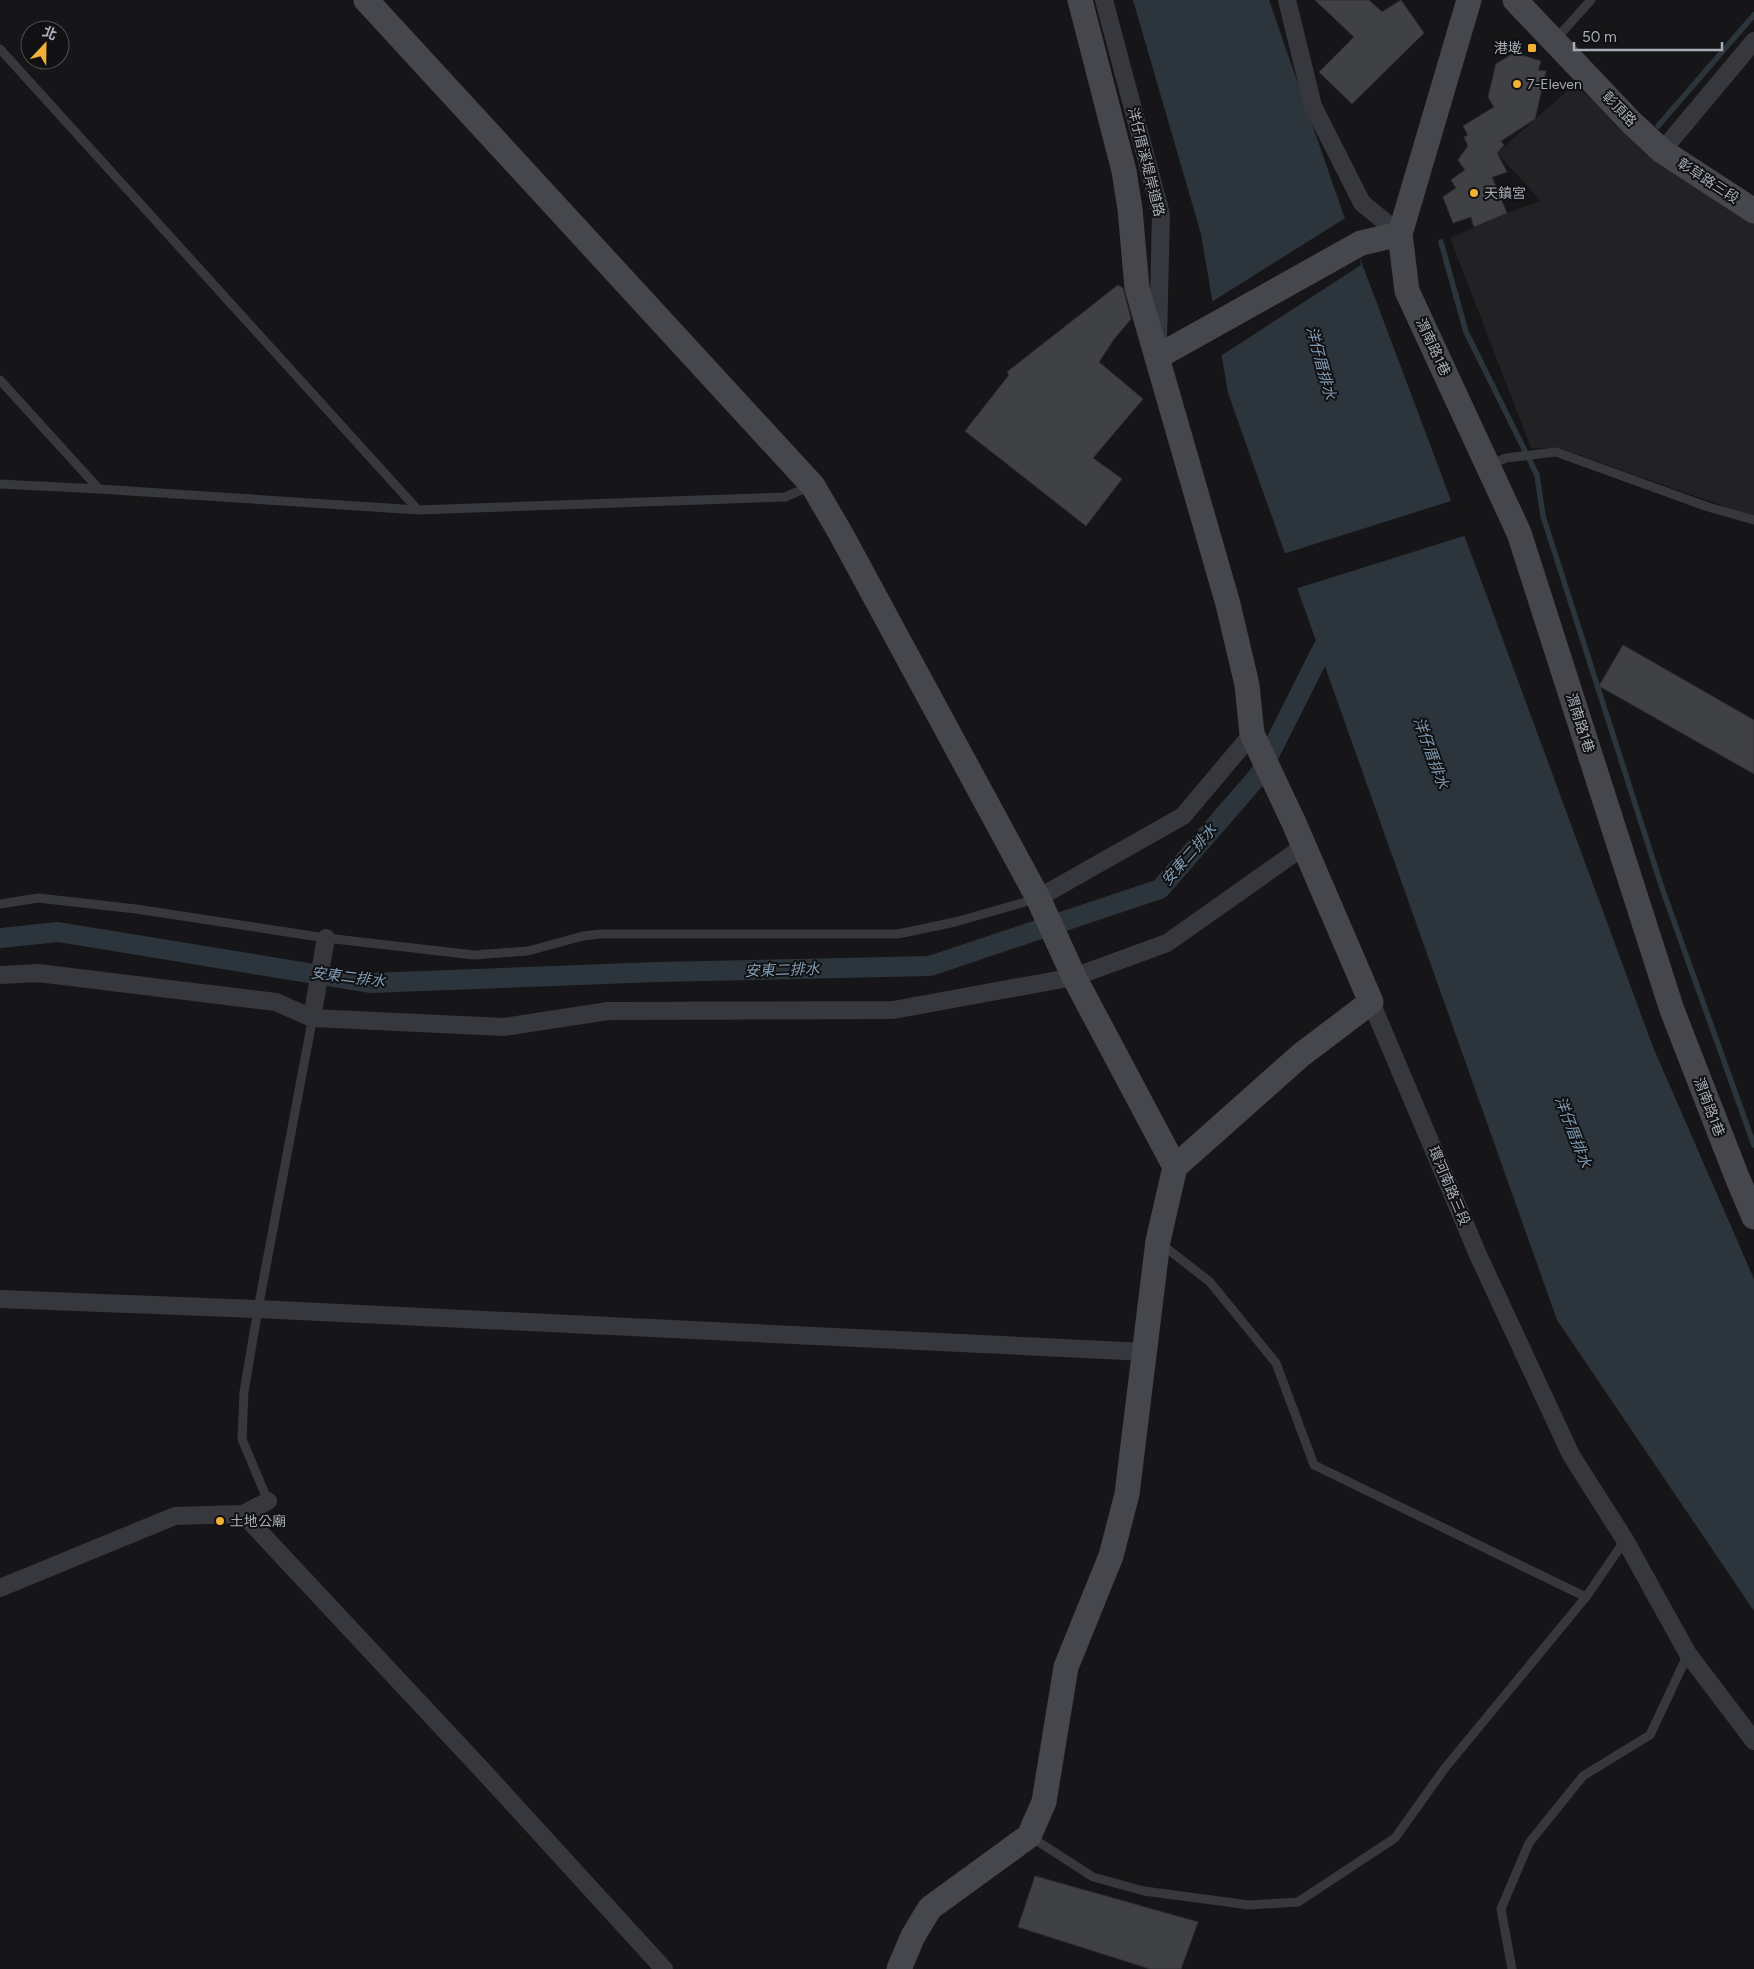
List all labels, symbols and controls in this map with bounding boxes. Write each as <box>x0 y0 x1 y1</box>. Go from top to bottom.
north arrow <box>20 20 70 70</box>
scale bar <box>1574 20 1722 52</box>
text: 北 <box>40 23 59 44</box>
text: 50 m <box>1582 28 1617 46</box>
place label: 港墘 <box>1494 40 1522 57</box>
marker: 港墘 <box>1526 42 1538 54</box>
place label: 7-Eleven <box>1527 76 1582 93</box>
marker: 7-Eleven <box>1511 78 1523 90</box>
street label: 彰頂路 <box>1598 88 1640 130</box>
street label: 洋仔厝溪堤岸道路 <box>1124 106 1168 218</box>
street label: 彰草路三段 <box>1674 155 1742 207</box>
place label: 天鎮宮 <box>1484 185 1526 202</box>
marker: 天鎮宮 <box>1468 187 1480 199</box>
street label: 渭南路1巷 <box>1412 315 1454 379</box>
water label: 洋仔厝排水 <box>1303 324 1340 403</box>
street label: 渭南路1巷 <box>1562 691 1598 755</box>
water label: 洋仔厝排水 <box>1410 715 1453 792</box>
water label: 安東二排水 <box>1158 820 1221 889</box>
water label: 安東二排水 <box>744 960 821 980</box>
water label: 安東二排水 <box>310 963 387 991</box>
street label: 渭南路1巷 <box>1690 1075 1728 1139</box>
water label: 洋仔厝排水 <box>1551 1094 1595 1171</box>
street label: 環河南路三段 <box>1425 1144 1473 1228</box>
place label: 土地公廟 <box>230 1513 286 1530</box>
marker: 土地公廟 <box>214 1515 226 1527</box>

